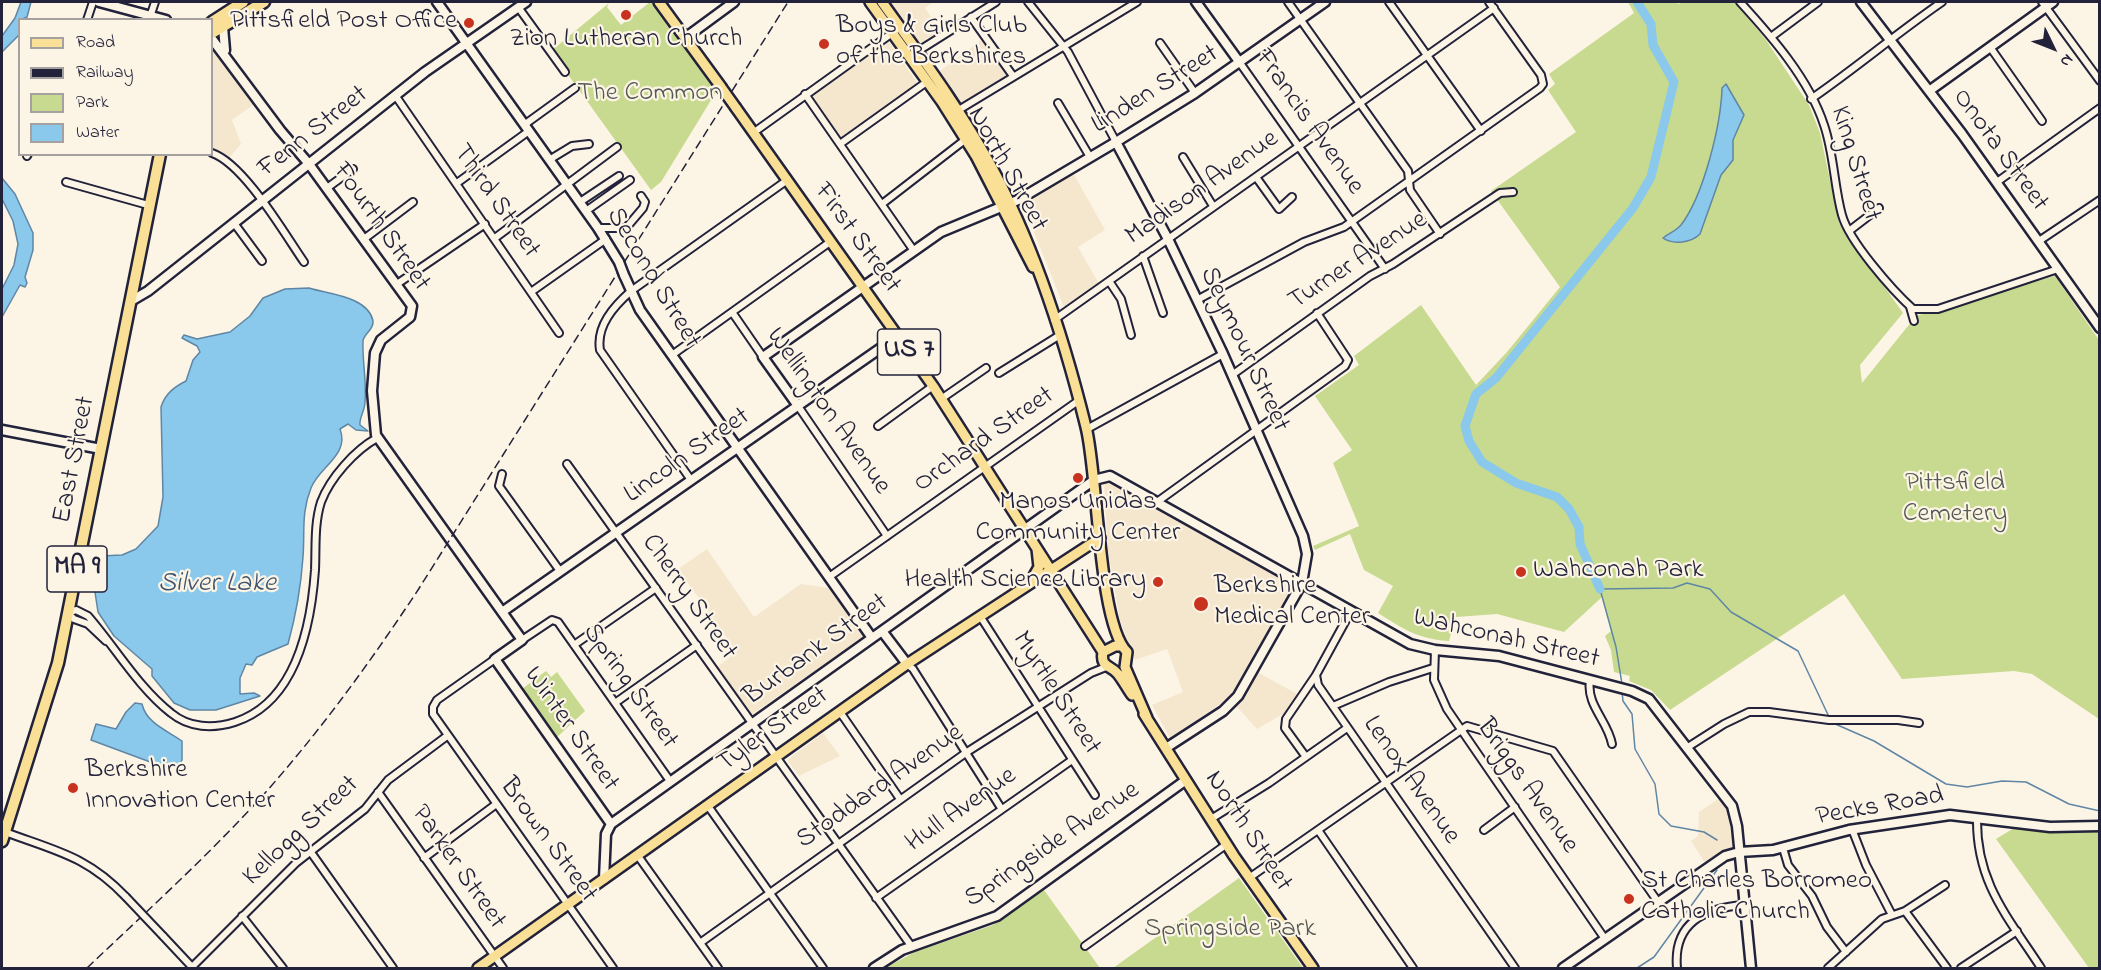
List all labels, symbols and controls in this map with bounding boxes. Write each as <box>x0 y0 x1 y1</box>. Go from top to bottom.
place label: Pittsfield Post Office <box>230 7 457 39</box>
marker: Zion Lutheran Church <box>619 8 633 22</box>
place label: Boys & Girls Club of the Berkshires <box>836 12 1027 75</box>
marker: Pittsfield Post Office <box>462 16 476 30</box>
legend <box>18 18 213 156</box>
north arrow <box>2023 18 2083 78</box>
place label: Zion Lutheran Church <box>510 25 742 57</box>
text: Road <box>76 30 115 56</box>
marker: Boys & Girls Club of the Berkshires <box>817 37 831 51</box>
street label: Linden Street <box>1087 39 1225 143</box>
street label: Francis Avenue <box>1246 44 1370 202</box>
text: N <box>2054 48 2079 72</box>
text: Railway <box>76 60 133 86</box>
park label: The Common <box>577 79 723 111</box>
street label: Fenn Street <box>252 80 376 186</box>
street label: Onota Street <box>1944 83 2054 219</box>
text: Park <box>76 90 109 116</box>
street label: North Street <box>959 102 1053 238</box>
street label: King Street <box>1821 103 1887 225</box>
text: Water <box>76 120 119 146</box>
street label: Madison Avenue <box>1120 124 1286 254</box>
street label: Third Street <box>444 139 546 265</box>
street label: Fourth Street <box>324 157 436 299</box>
street label: First Street <box>805 178 907 300</box>
street label: Second Street <box>597 203 707 355</box>
street label: Turner Avenue <box>1284 205 1434 319</box>
street label: Seymour Street <box>1191 263 1295 437</box>
street label: Wellington Avenue <box>757 322 897 502</box>
road number: US 7 <box>878 329 940 375</box>
street label: Orchard Street <box>909 381 1061 501</box>
street label: East Street <box>48 394 104 526</box>
street label: Lincoln Street <box>619 402 757 512</box>
park label: Pittsfield Cemetery <box>1903 469 2007 532</box>
marker: Manos Unidas Community Center <box>1071 471 1085 485</box>
place label: Manos Unidas Community Center <box>976 488 1180 551</box>
street label: Cherry Street <box>633 529 743 667</box>
road number: MA 9 <box>47 546 107 592</box>
place label: Wahconah Park <box>1533 556 1704 588</box>
marker: Wahconah Park <box>1514 565 1528 579</box>
place label: Health Science Library <box>905 566 1146 598</box>
water label: Silver Lake <box>158 568 276 602</box>
place label: Berkshire Medical Center <box>1214 572 1370 635</box>
marker: Health Science Library <box>1151 575 1165 589</box>
street label: Burbank Street <box>738 588 896 714</box>
marker: Berkshire Medical Center <box>1192 595 1210 613</box>
street label: Wahconah Street <box>1410 603 1602 677</box>
street label: Spring Street <box>574 618 684 756</box>
street label: Myrtle Street <box>1003 626 1107 762</box>
street label: Winter Street <box>515 661 625 799</box>
street label: Tyler Street <box>712 681 836 781</box>
street label: Lenox Avenue <box>1354 711 1466 851</box>
street label: Briggs Avenue <box>1468 713 1584 861</box>
street label: Stoddard Avenue <box>791 718 971 858</box>
place label: Berkshire Innovation Center <box>85 756 275 819</box>
street label: Hull Avenue <box>900 761 1024 861</box>
street label: North Street <box>1196 766 1298 898</box>
street label: Kellogg Street <box>237 770 367 894</box>
street label: Brown Street <box>491 772 603 910</box>
street label: Springside Avenue <box>959 776 1147 916</box>
marker: Berkshire Innovation Center <box>66 781 80 795</box>
street label: Pecks Road <box>1814 781 1946 835</box>
street label: Parker Street <box>402 800 512 936</box>
place label: St Charles Borromeo Catholic Church <box>1641 867 1872 930</box>
marker: St Charles Borromeo Catholic Church <box>1622 892 1636 906</box>
park label: Springside Park <box>1144 915 1316 947</box>

